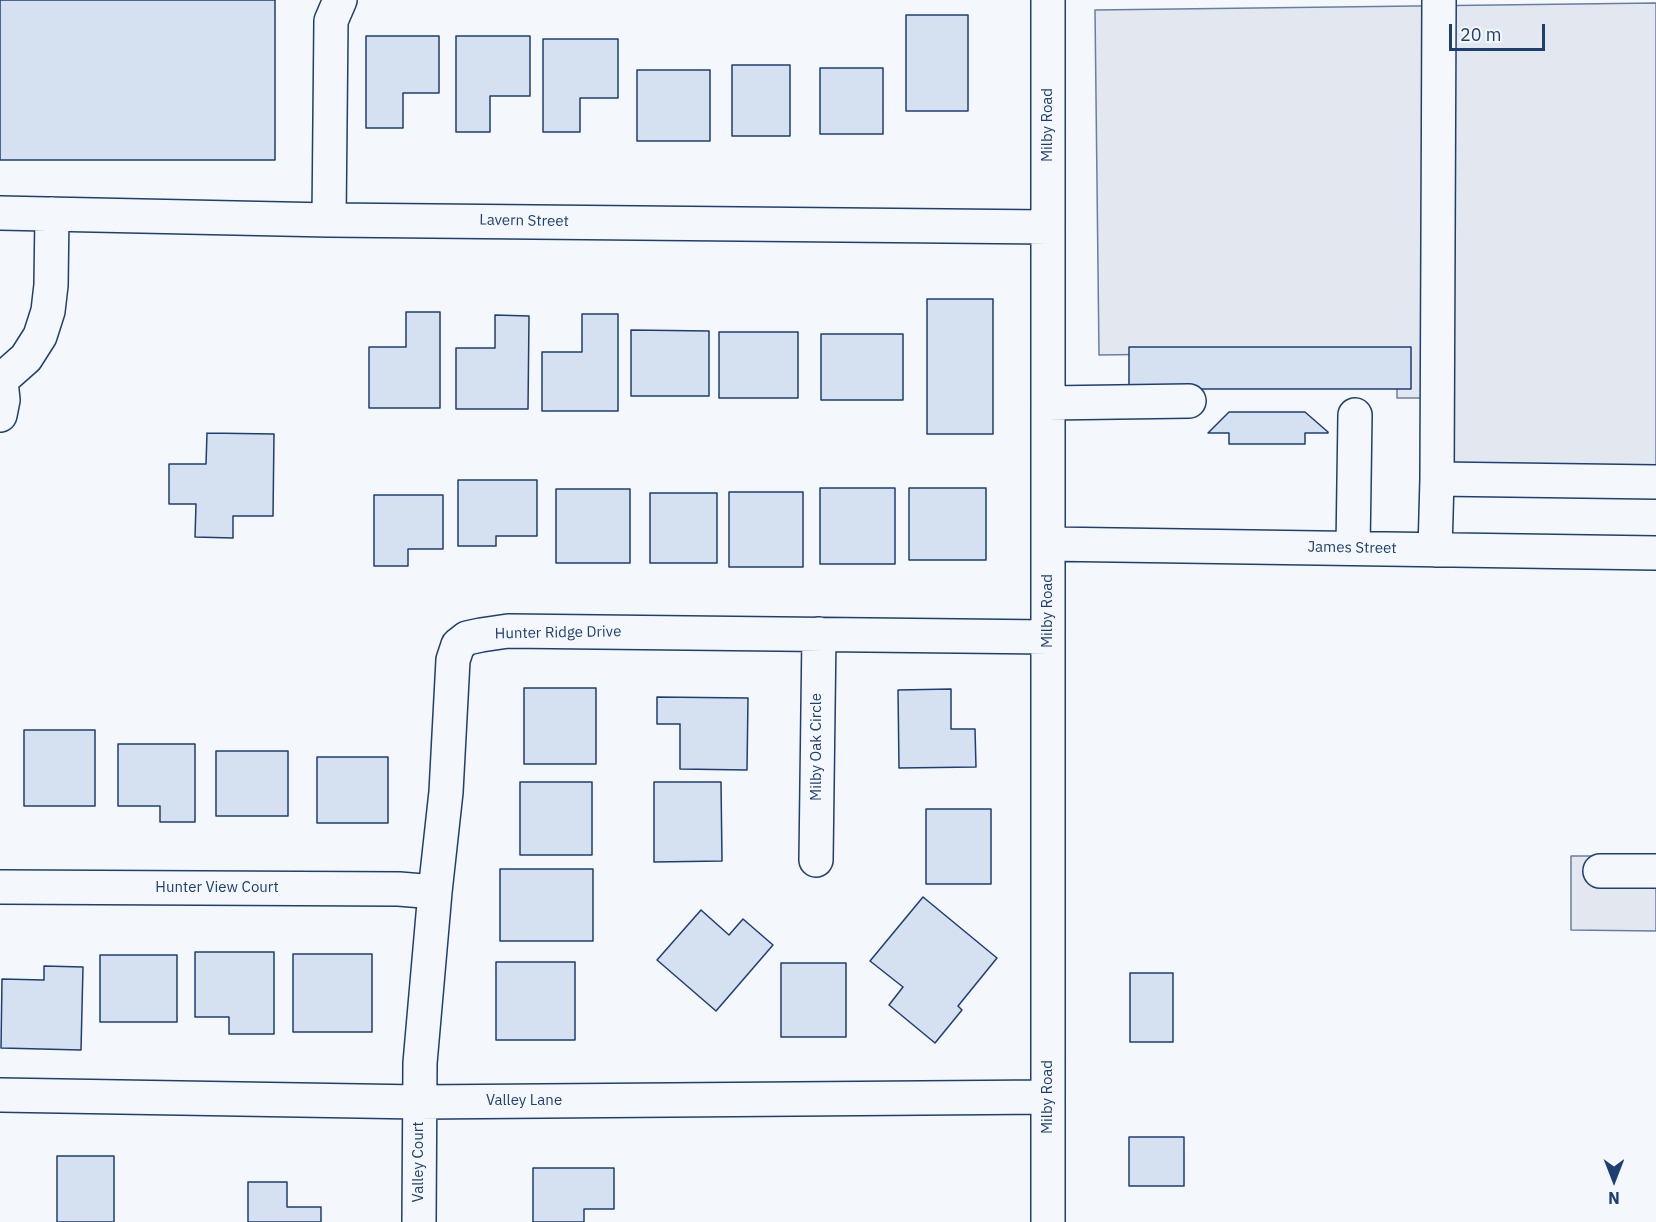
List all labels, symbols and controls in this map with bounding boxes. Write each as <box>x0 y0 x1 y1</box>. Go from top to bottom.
scale bar <box>1452 12 1548 50</box>
text: 20 m <box>1460 23 1502 46</box>
street label: Milby Road <box>1039 88 1057 162</box>
street label: Lavern Street <box>479 211 569 231</box>
street label: James Street <box>1307 538 1397 558</box>
street label: Milby Road <box>1039 574 1057 648</box>
street label: Hunter Ridge Drive <box>495 623 621 643</box>
street label: Milby Oak Circle <box>808 693 826 801</box>
street label: Hunter View Court <box>155 879 279 897</box>
street label: Milby Road <box>1039 1060 1057 1134</box>
street label: Valley Lane <box>486 1092 562 1110</box>
street label: Valley Court <box>410 1121 428 1203</box>
north arrow <box>1584 1150 1644 1210</box>
text: N <box>1608 1188 1620 1208</box>

